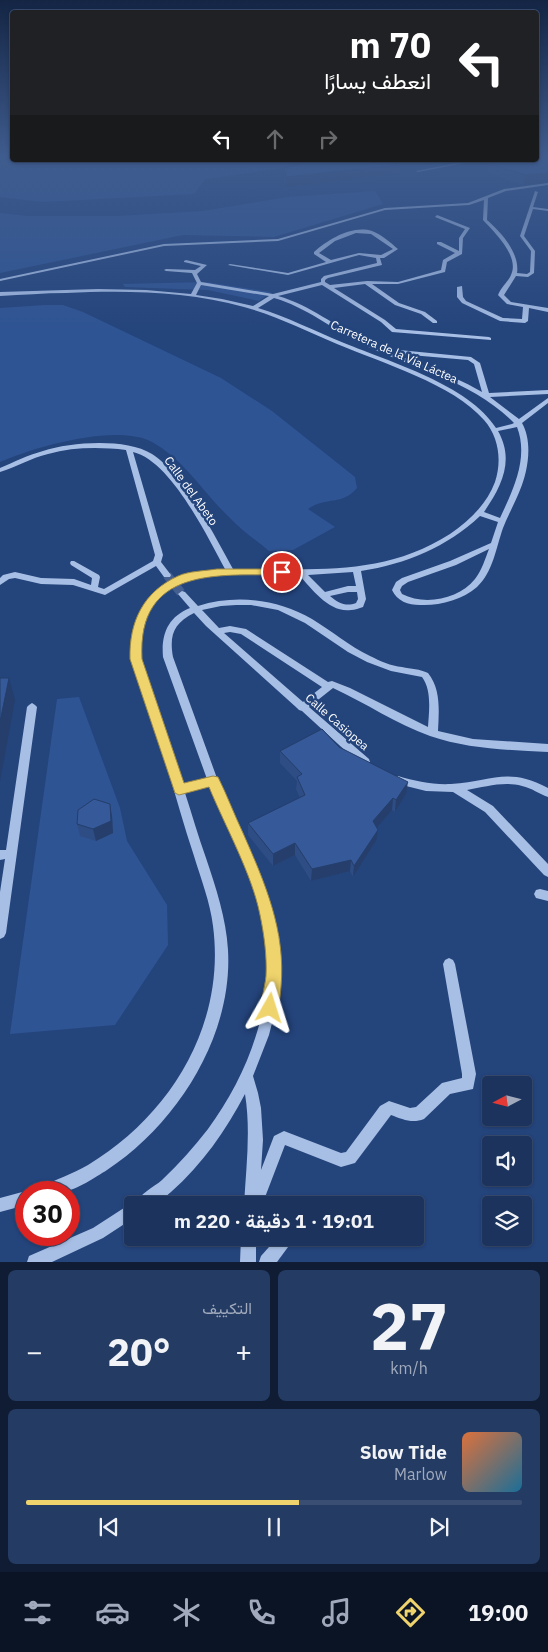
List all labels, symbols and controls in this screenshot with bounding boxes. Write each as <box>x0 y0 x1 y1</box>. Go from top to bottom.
text: 70 m <box>349 22 431 68</box>
icon: left <box>449 30 514 95</box>
text: انعطف يسارًا <box>324 66 431 95</box>
icon: left <box>208 125 236 153</box>
icon: ahead <box>261 125 289 153</box>
icon: right <box>314 125 342 153</box>
street label: Carretera de la Vía Láctea <box>328 317 461 387</box>
street label: Calle del Abeto <box>161 453 222 528</box>
pin <box>261 551 303 593</box>
icon: arrive <box>268 558 296 586</box>
street label: Calle Casiopea <box>303 690 373 754</box>
position arrow <box>243 981 295 1033</box>
north arrow <box>482 1076 532 1126</box>
map controls <box>482 1076 532 1246</box>
button: sound <box>482 1136 532 1186</box>
speed limit sign: 30 <box>15 1181 80 1246</box>
button: layers <box>482 1196 532 1246</box>
text: 19:01 · 1 دقيقة · 220 m <box>174 1209 374 1233</box>
text: 27 <box>370 1283 448 1368</box>
text: التكييف <box>202 1298 252 1318</box>
text: 20° <box>107 1327 171 1376</box>
text: − <box>26 1333 43 1370</box>
text: + <box>235 1333 252 1370</box>
text: km/h <box>390 1358 428 1378</box>
text: Slow Tide <box>360 1440 447 1464</box>
text: Marlow <box>394 1464 447 1484</box>
icon: previous <box>95 1513 123 1541</box>
icon: pause <box>260 1513 288 1541</box>
icon: next <box>425 1513 453 1541</box>
icon: filters <box>20 1595 55 1630</box>
icon: car <box>95 1595 130 1630</box>
icon: climate <box>169 1595 204 1630</box>
icon: phone <box>244 1595 279 1630</box>
icon: music <box>319 1595 354 1630</box>
icon: directions <box>393 1595 428 1630</box>
text: 19:00 <box>468 1598 528 1627</box>

